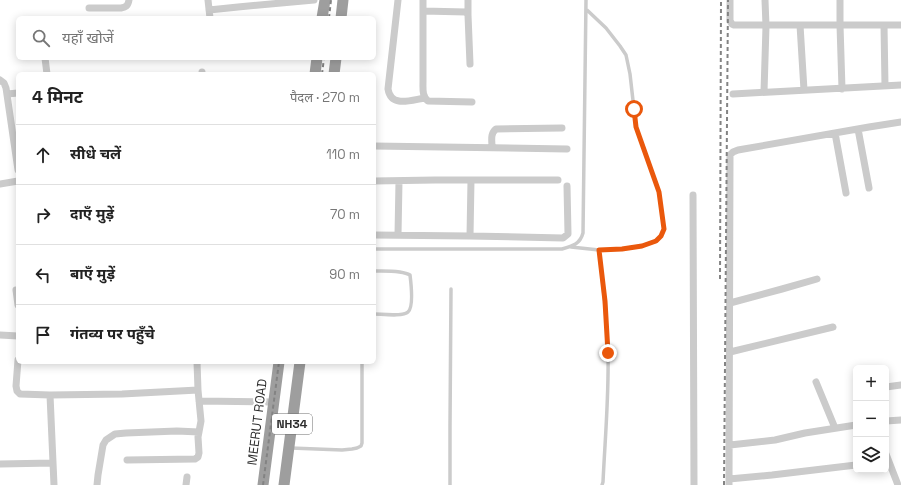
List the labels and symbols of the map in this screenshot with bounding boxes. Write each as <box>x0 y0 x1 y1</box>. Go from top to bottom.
route start <box>625 100 643 118</box>
route end <box>599 344 617 362</box>
street label: MEERUT ROAD <box>243 378 271 466</box>
road number: NH34 <box>272 414 312 434</box>

